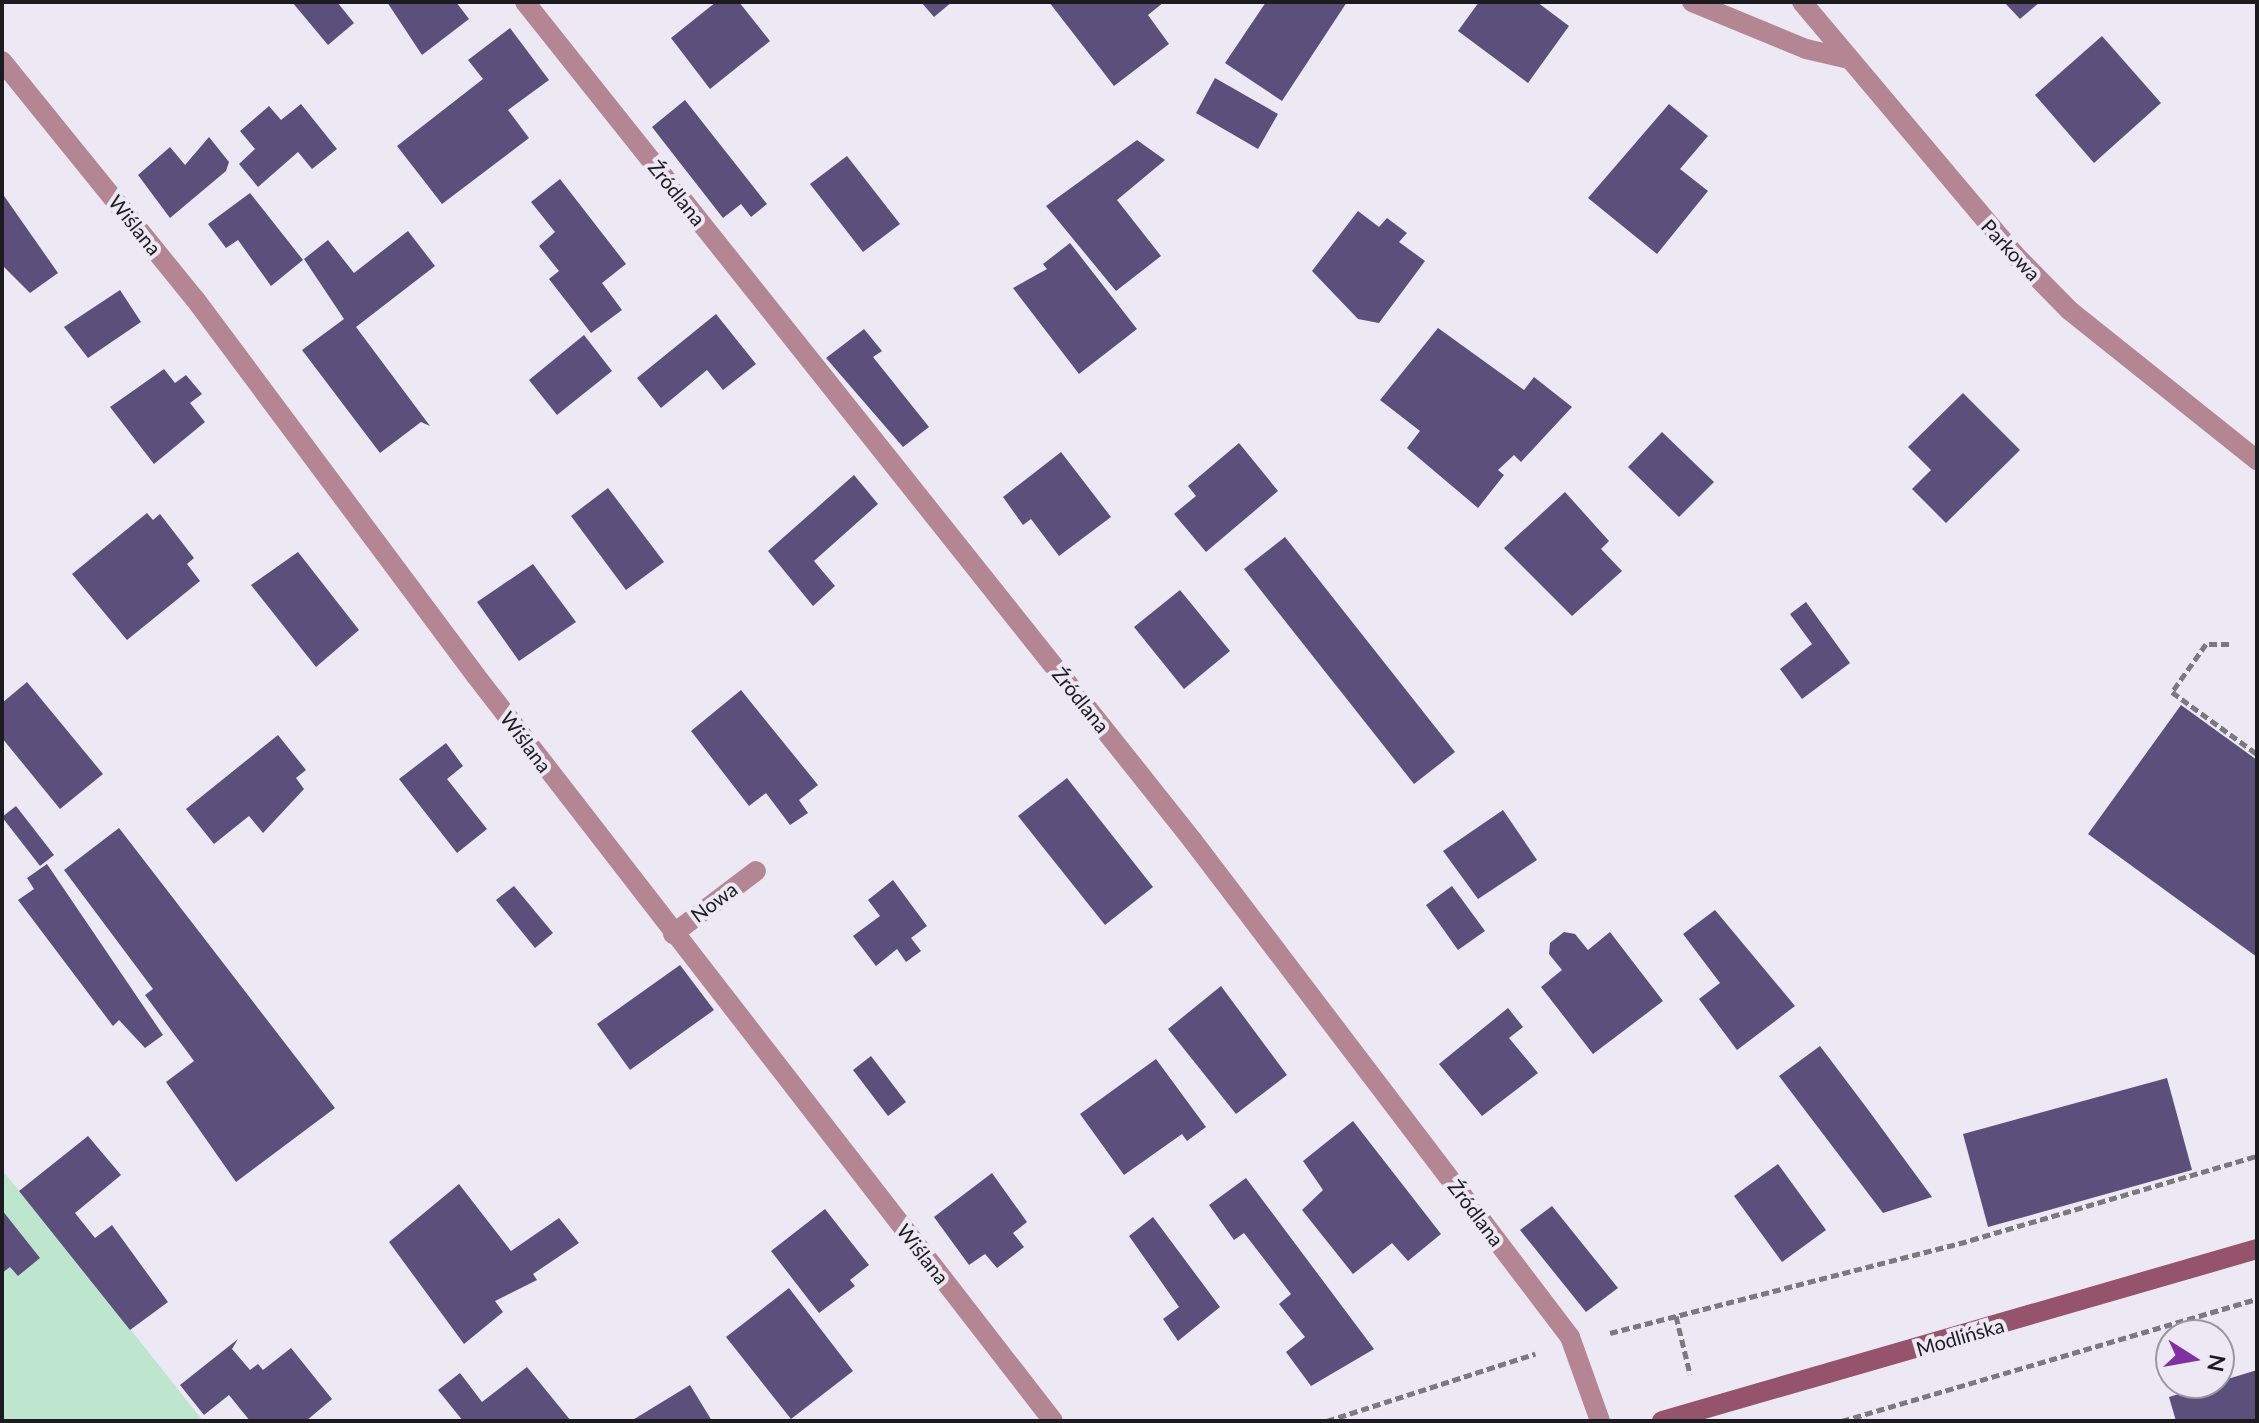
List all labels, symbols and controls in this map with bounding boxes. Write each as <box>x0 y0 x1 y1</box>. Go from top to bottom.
street label: Źródlana <box>643 156 711 230</box>
street label: Wiślana <box>104 190 166 260</box>
street label: Parkowa <box>1977 214 2045 286</box>
street label: Źródlana <box>1047 663 1115 737</box>
street label: Wiślana <box>495 707 557 777</box>
street label: Nowa <box>686 877 742 927</box>
street label: Źródlana <box>1443 1175 1509 1251</box>
street label: Wiślana <box>892 1219 954 1289</box>
street label: Modlińska <box>1913 1313 2007 1361</box>
north arrow <box>2155 1319 2235 1399</box>
text: N <box>2202 1352 2232 1374</box>

